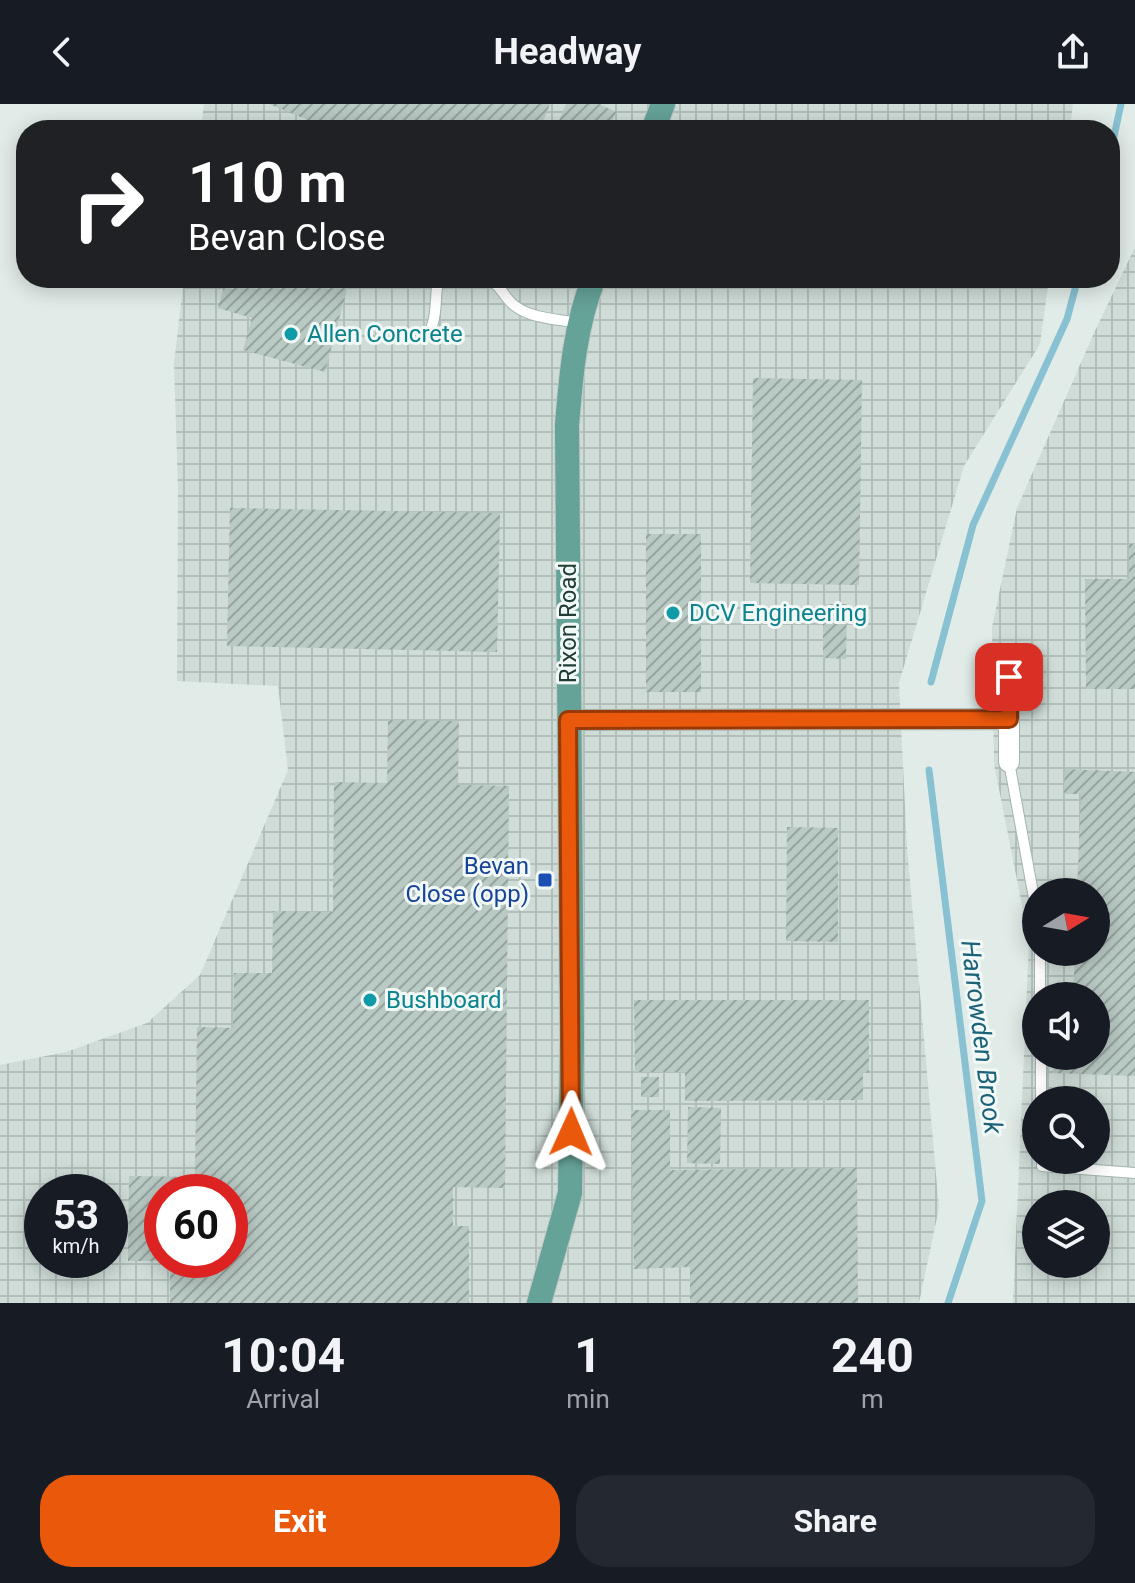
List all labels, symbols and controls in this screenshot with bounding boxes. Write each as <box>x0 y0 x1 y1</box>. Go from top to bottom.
icon: back <box>40 30 84 74</box>
icon: share <box>1051 30 1095 74</box>
text: Headway <box>494 31 641 73</box>
text: 110 m <box>188 150 347 216</box>
icon: right <box>56 152 160 256</box>
text: Bevan Close <box>188 217 385 259</box>
place label: Allen Concrete <box>307 320 463 348</box>
marker: Allen Concrete <box>282 325 300 343</box>
street label: Rixon Road <box>554 563 582 683</box>
place label: DCV Engineering <box>689 599 867 627</box>
marker: DCV Engineering <box>664 604 682 622</box>
pin <box>975 643 1043 711</box>
icon: arrive <box>987 655 1031 699</box>
place label: Bevan Close (opp) <box>406 852 529 908</box>
marker: Bevan Close (opp) <box>536 871 554 889</box>
north arrow <box>1022 878 1110 966</box>
map controls <box>1022 878 1110 1278</box>
water label: Harrowden Brook <box>955 938 1009 1137</box>
button: sound <box>1022 982 1110 1070</box>
place label: Bushboard <box>386 986 501 1014</box>
marker: Bushboard <box>361 991 379 1009</box>
button: search <box>1022 1086 1110 1174</box>
position arrow <box>529 1090 613 1174</box>
speed limit sign: 60 <box>144 1174 248 1278</box>
button: layers <box>1022 1190 1110 1278</box>
text: 53 <box>53 1192 99 1239</box>
text: km/h <box>53 1234 99 1258</box>
text: 10:04 <box>221 1327 345 1384</box>
text: 1 <box>574 1327 602 1384</box>
text: 240 <box>831 1327 914 1384</box>
text: Arrival <box>246 1384 320 1414</box>
text: min <box>566 1384 610 1414</box>
text: m <box>861 1384 884 1414</box>
button: Exit <box>40 1475 560 1567</box>
button: Share <box>576 1475 1095 1567</box>

